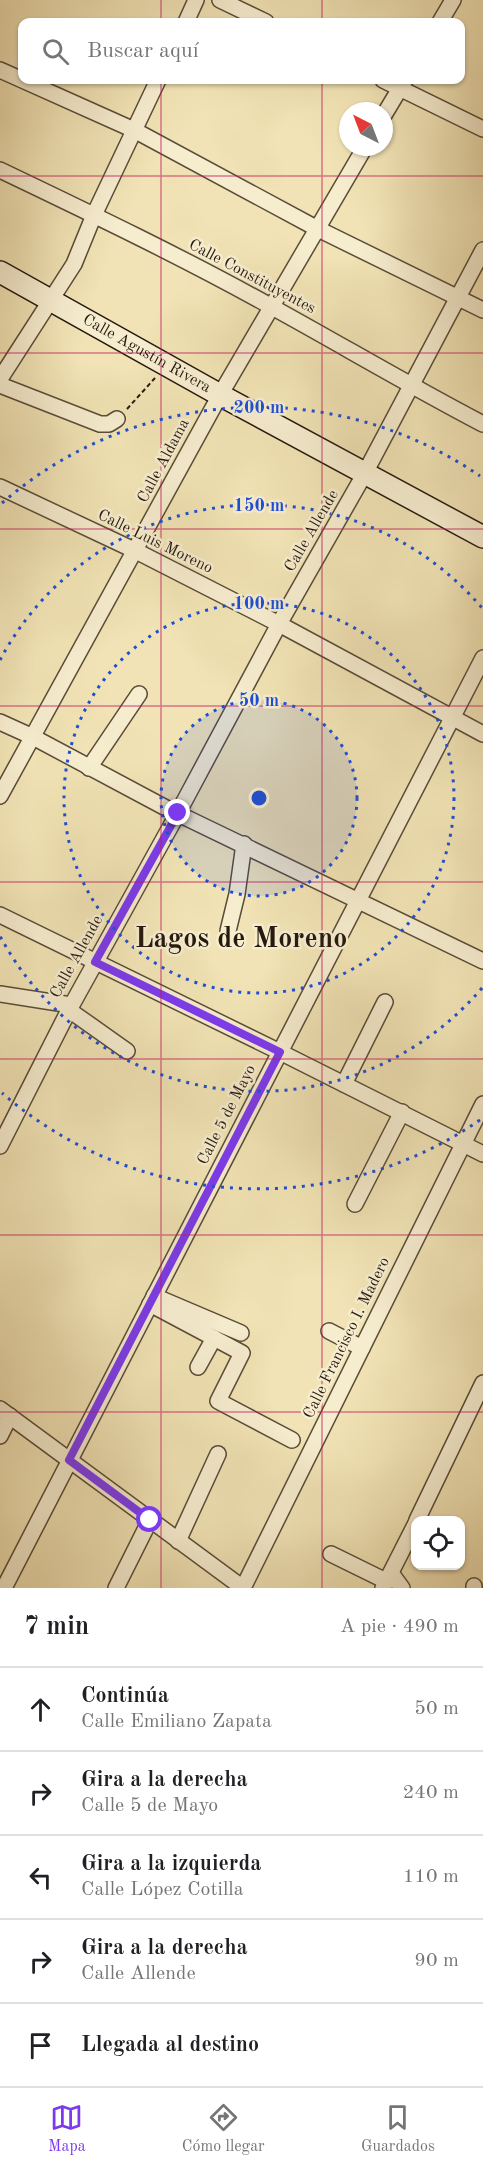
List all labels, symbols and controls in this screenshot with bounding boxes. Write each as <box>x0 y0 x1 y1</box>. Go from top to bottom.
search box <box>18 18 465 84</box>
icon: search <box>39 35 72 68</box>
text: Buscar aquí <box>87 40 199 62</box>
north arrow <box>339 102 393 156</box>
street label: Calle Constituyentes <box>186 237 318 317</box>
street label: Calle Agustín Rivera <box>80 312 213 396</box>
text: 200 m <box>234 399 284 417</box>
street label: Calle Aldama <box>135 416 193 506</box>
street label: Calle Allende <box>282 487 342 575</box>
text: 150 m <box>234 497 284 515</box>
street label: Calle Luis Moreno <box>95 507 215 577</box>
text: 100 m <box>234 595 284 613</box>
text: 50 m <box>239 692 279 710</box>
centre of rings <box>249 788 269 808</box>
route end <box>164 799 190 825</box>
street label: Calle Allende <box>48 913 106 1001</box>
district label: Lagos de Moreno <box>135 926 347 954</box>
street label: Calle 5 de Mayo <box>195 1062 259 1168</box>
street label: Calle Francisco I. Madero <box>301 1255 393 1421</box>
route start <box>136 1506 162 1532</box>
map controls <box>411 1516 465 1570</box>
button: locate <box>411 1516 465 1570</box>
text: 7 min <box>24 1614 89 1640</box>
text: A pie · 490 m <box>340 1617 459 1637</box>
text: Continúa <box>81 1685 169 1707</box>
icon: ahead <box>24 1693 57 1726</box>
text: 50 m <box>414 1699 459 1719</box>
text: Calle Emiliano Zapata <box>81 1712 272 1732</box>
text: Gira a la derecha <box>81 1769 248 1791</box>
icon: right <box>24 1777 57 1810</box>
text: 240 m <box>403 1783 459 1803</box>
text: Calle 5 de Mayo <box>81 1796 218 1816</box>
text: Gira a la izquierda <box>81 1853 261 1875</box>
icon: left <box>24 1861 57 1894</box>
text: 110 m <box>403 1867 459 1887</box>
text: Calle López Cotilla <box>81 1880 244 1900</box>
text: Gira a la derecha <box>81 1937 248 1959</box>
icon: right <box>24 1945 57 1978</box>
text: 90 m <box>414 1951 459 1971</box>
text: Calle Allende <box>81 1964 196 1984</box>
icon: arrive <box>24 2029 57 2062</box>
text: Llegada al destino <box>81 2034 259 2056</box>
tab: Mapa <box>48 2101 86 2157</box>
tab: Cómo llegar <box>182 2101 265 2157</box>
tab: Guardados <box>361 2101 435 2157</box>

